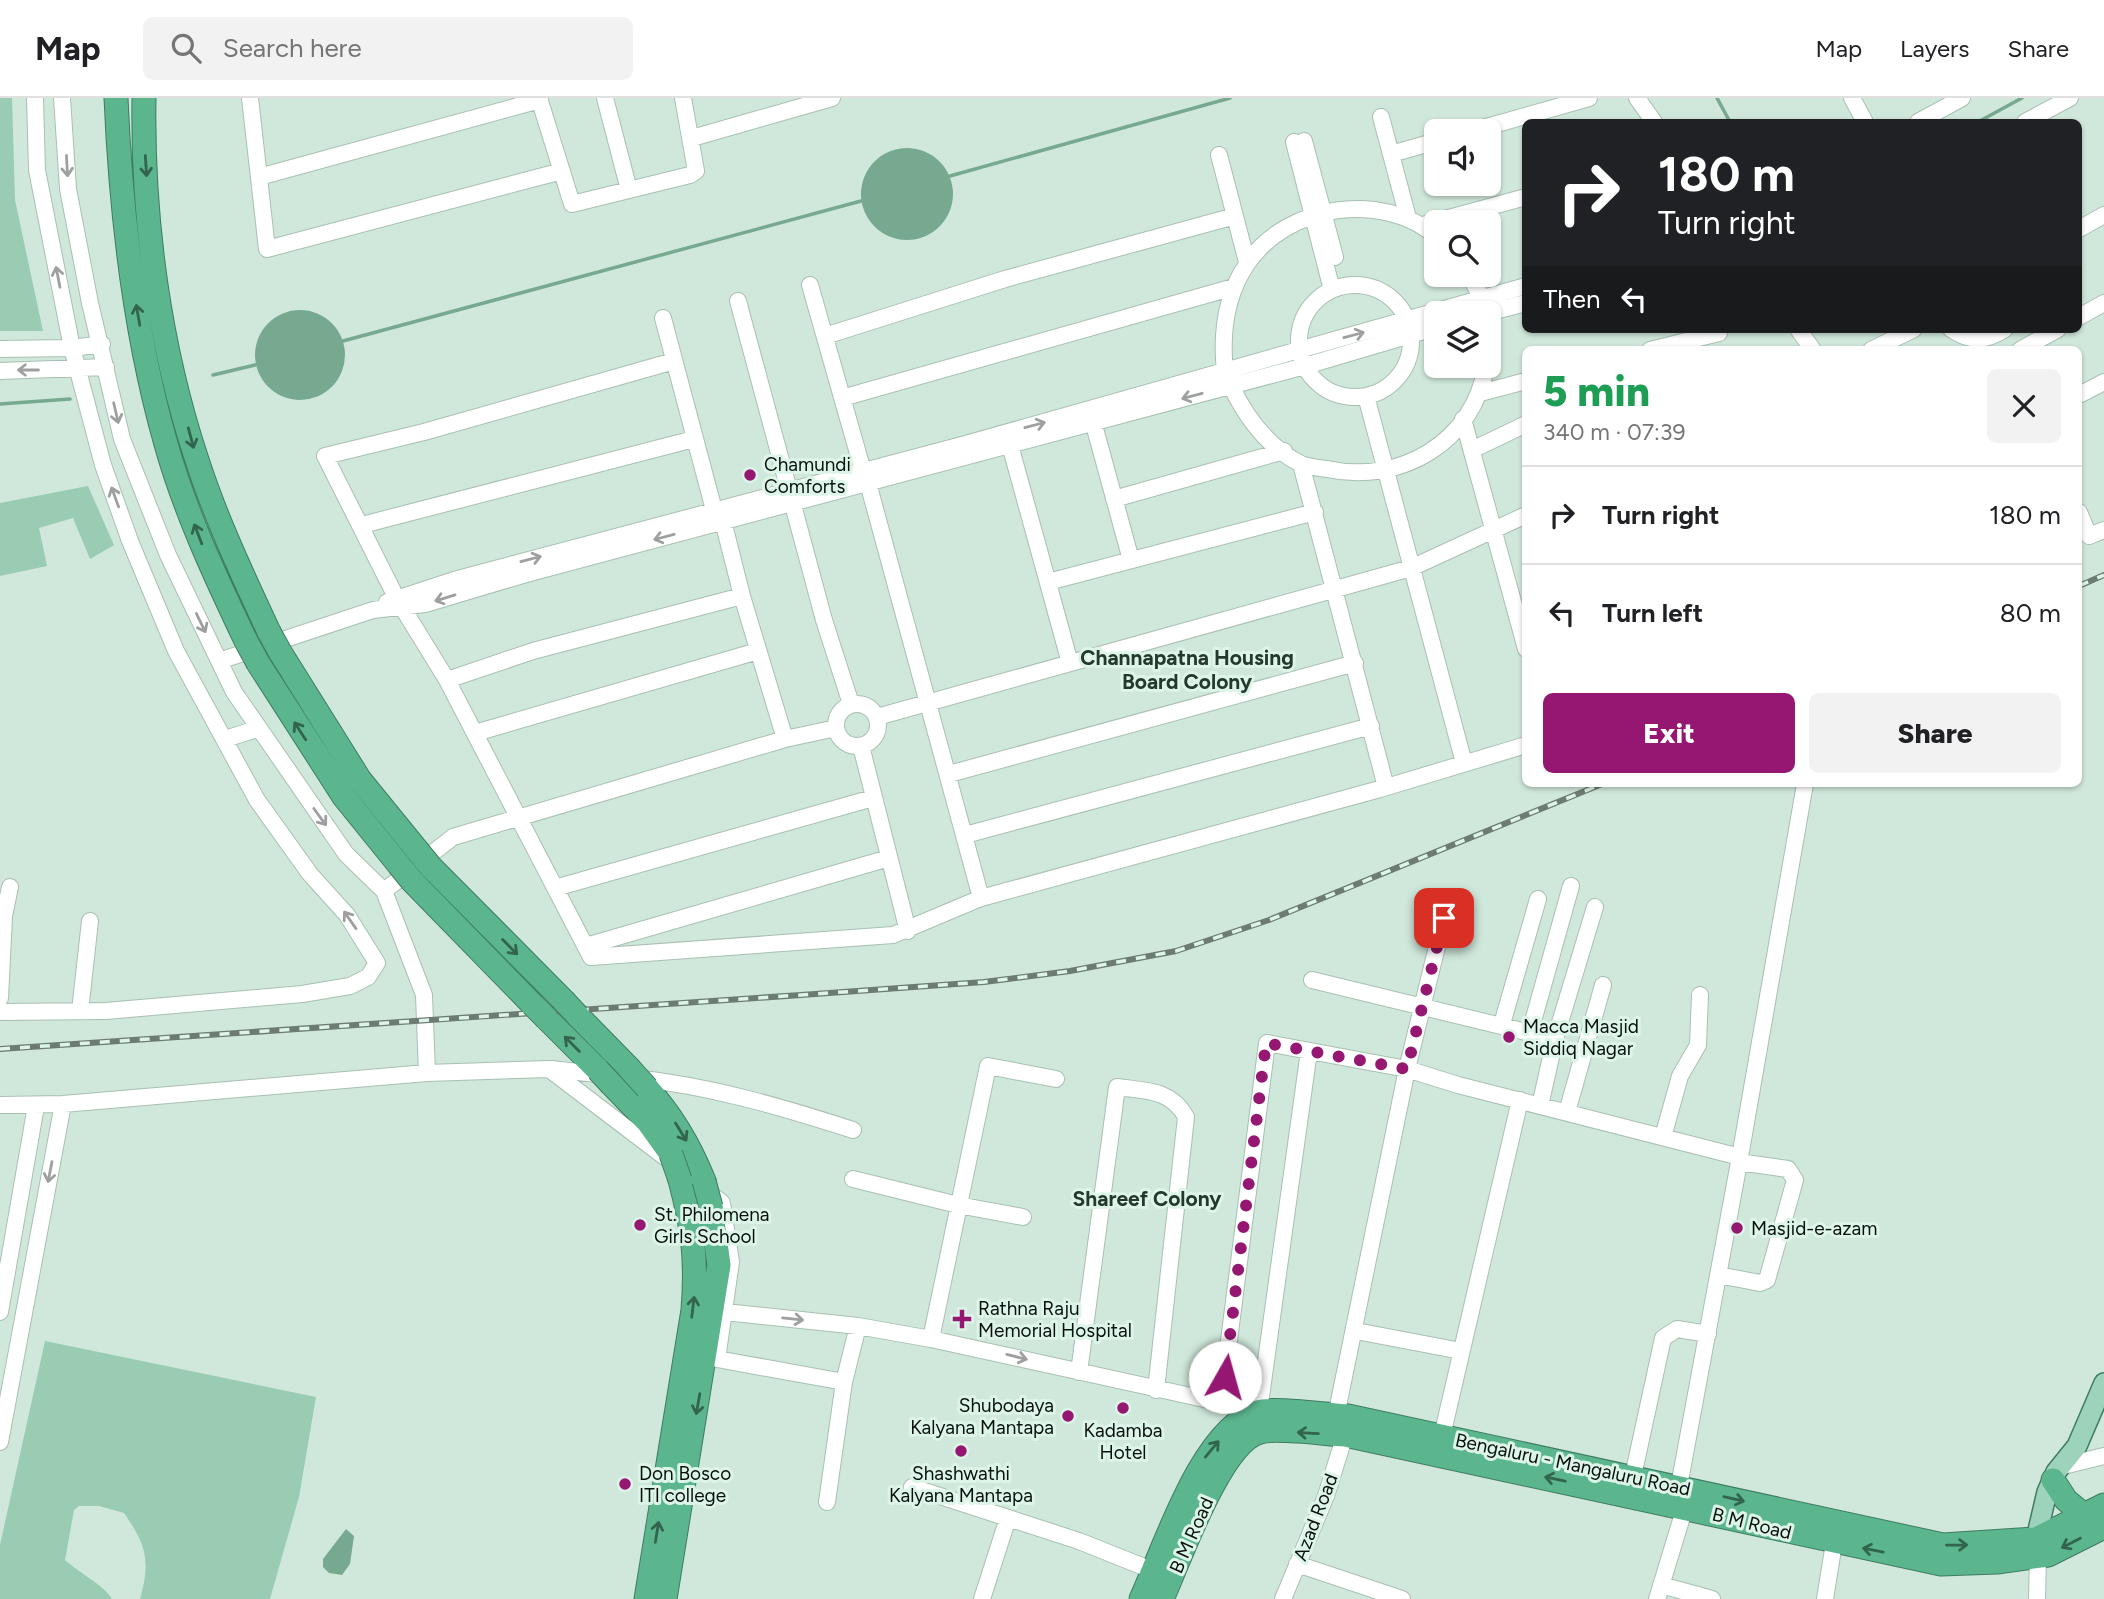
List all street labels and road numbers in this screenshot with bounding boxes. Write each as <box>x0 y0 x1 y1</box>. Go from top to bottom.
street label: Bengaluru - Mangaluru Road <box>1453 1428 1693 1501</box>
street label: Azad Road <box>1288 1470 1343 1564</box>
street label: B M Road <box>1165 1494 1218 1577</box>
street label: B M Road <box>1710 1503 1794 1544</box>

